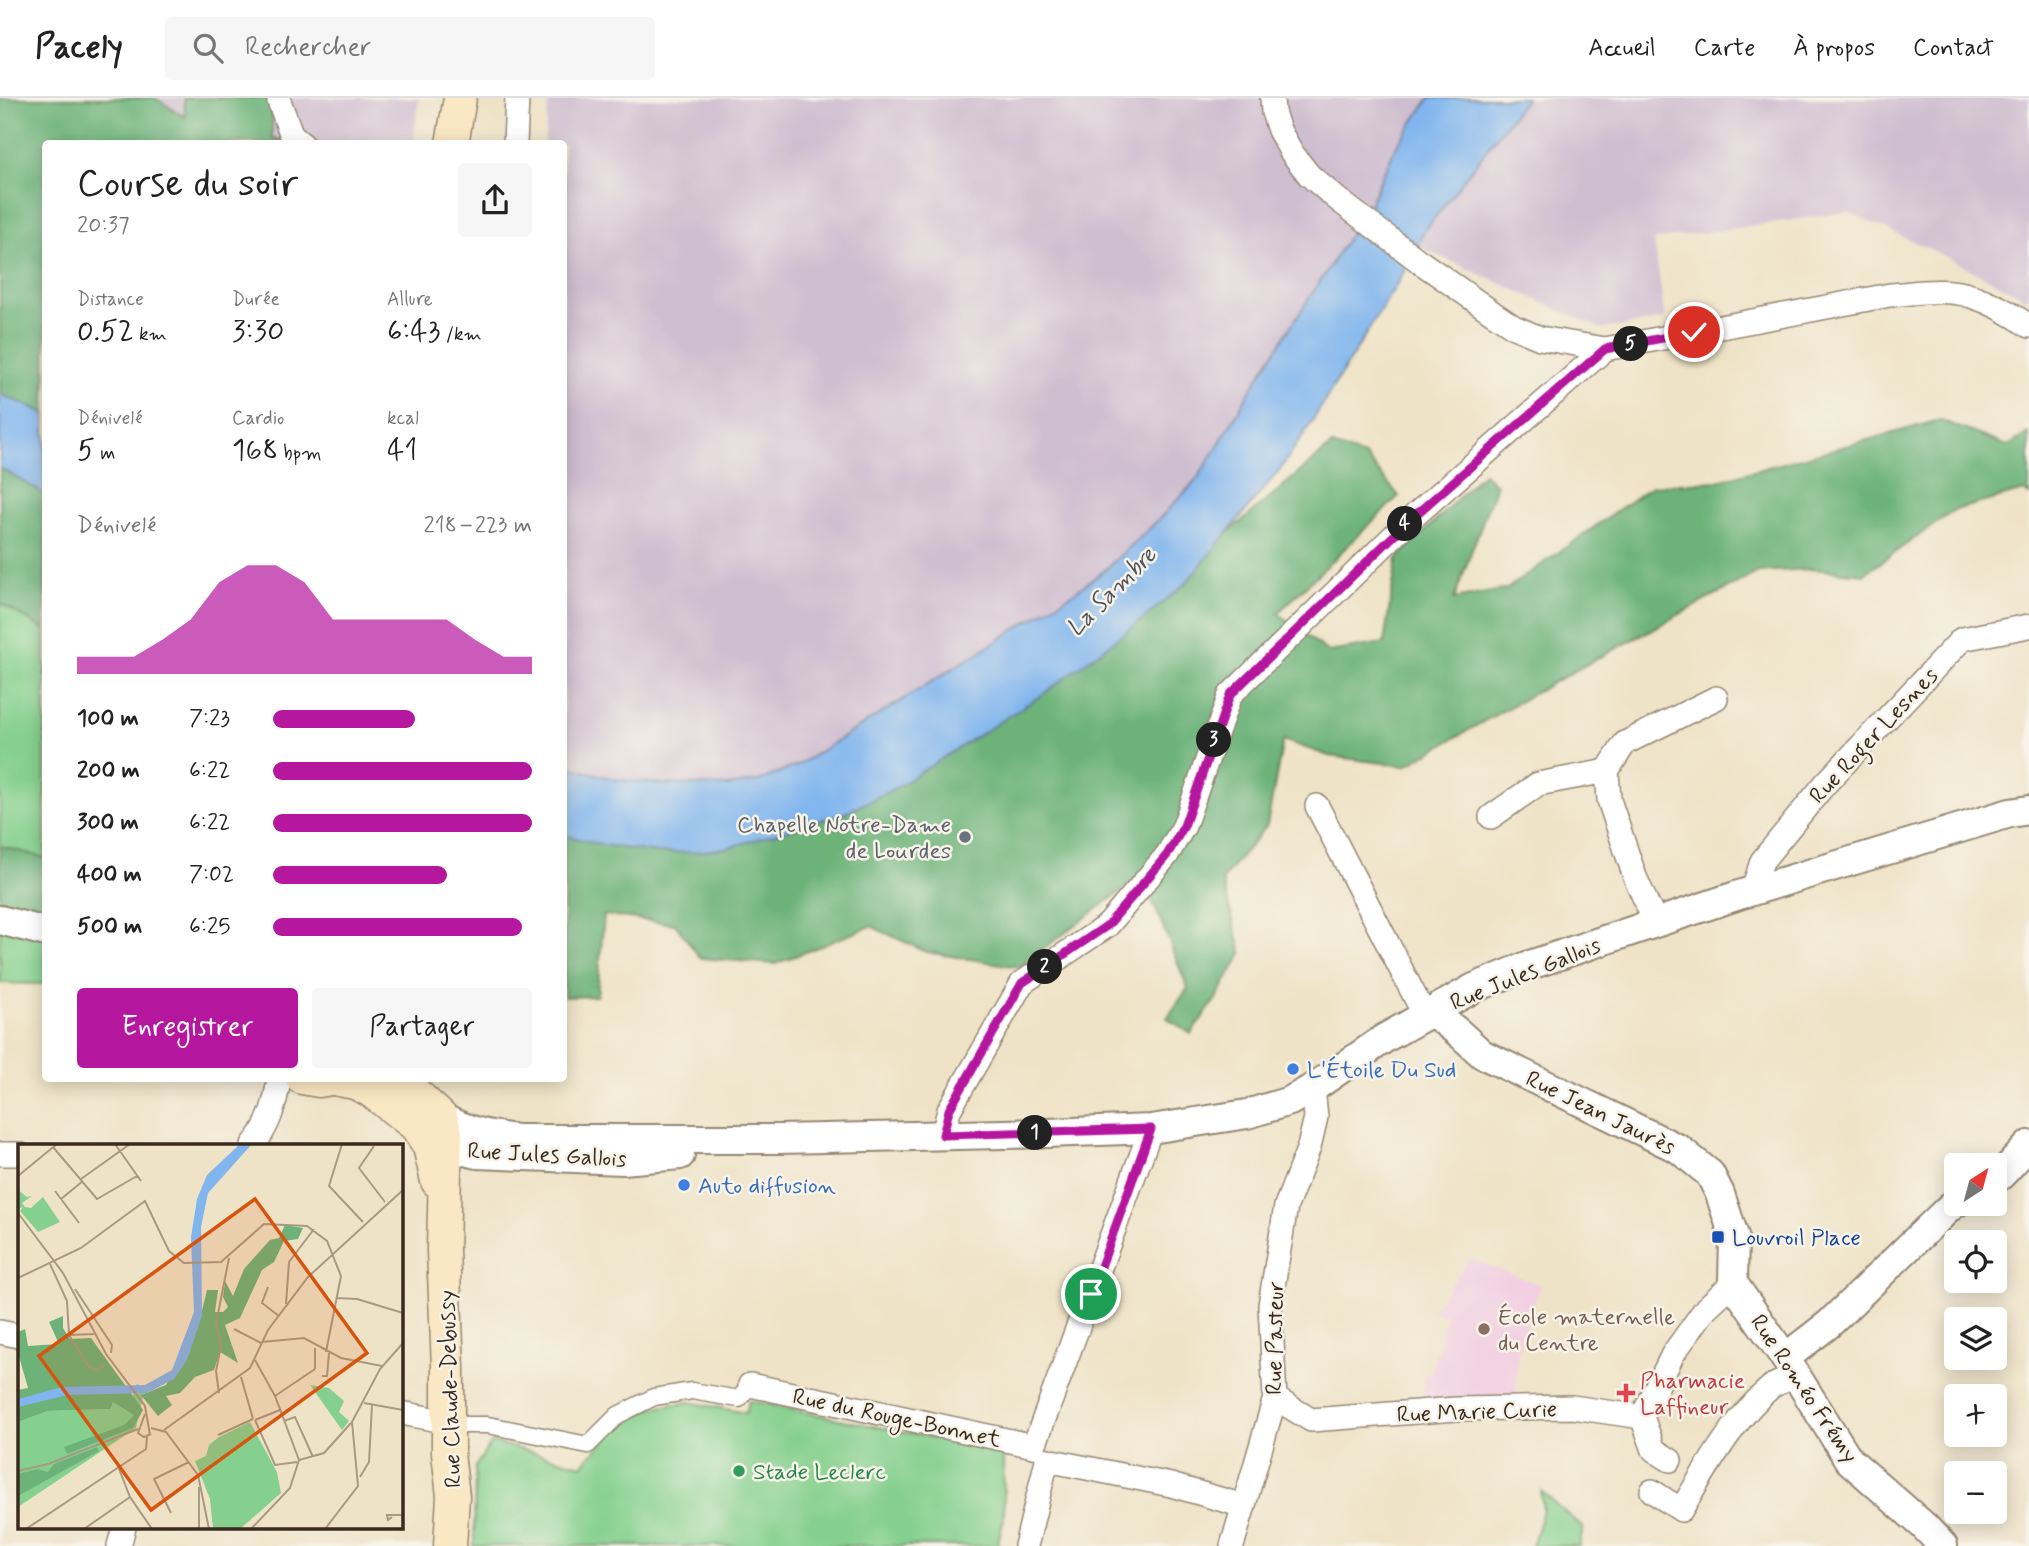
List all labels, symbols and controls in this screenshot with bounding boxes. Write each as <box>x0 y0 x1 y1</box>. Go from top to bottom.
search box <box>165 17 655 80</box>
text: Pacely <box>35 26 123 70</box>
icon: search <box>189 29 227 67</box>
text: Rechercher <box>245 31 371 65</box>
text: Accueil <box>1588 33 1656 64</box>
text: Carte <box>1694 33 1755 64</box>
text: À propos <box>1793 33 1875 64</box>
text: Contact <box>1913 33 1994 64</box>
text: Course du soir <box>77 160 298 209</box>
button: share <box>458 163 532 237</box>
text: 20:37 <box>77 211 130 241</box>
text: Distance <box>77 287 144 312</box>
text: Durée <box>232 287 280 312</box>
text: Allure <box>387 287 433 312</box>
pin <box>1664 302 1724 362</box>
text: 0.52 <box>77 312 134 351</box>
text: 3:30 <box>232 312 284 351</box>
text: 6:43 <box>387 312 441 351</box>
icon: check <box>1675 313 1713 351</box>
text: km <box>134 322 167 347</box>
text: /km <box>441 322 482 347</box>
pin: 5 <box>1614 327 1648 362</box>
text: 5 <box>1625 331 1636 356</box>
text: Dénivelé <box>77 406 143 431</box>
text: Cardio <box>232 406 284 431</box>
text: kcal <box>387 406 419 431</box>
text: 5 <box>77 431 95 470</box>
text: 168 <box>232 431 278 470</box>
text: 41 <box>387 431 417 470</box>
text: m <box>95 441 115 466</box>
text: bpm <box>278 441 322 466</box>
pin: 4 <box>1388 506 1422 542</box>
text: Dénivelé <box>77 511 156 541</box>
text: 218–223 m <box>423 511 532 541</box>
text: 4 <box>1399 511 1410 536</box>
water label: La Sambre <box>1060 540 1164 644</box>
street label: Rue Roger Lesnes <box>1803 662 1947 812</box>
text: 100 m <box>77 704 139 734</box>
text: 7:23 <box>189 704 230 734</box>
pin: 3 <box>1196 722 1232 758</box>
text: 3 <box>1209 727 1218 752</box>
text: 200 m <box>77 756 140 786</box>
text: 6:22 <box>189 756 230 786</box>
text: 300 m <box>77 808 139 838</box>
text: 6:22 <box>189 808 230 838</box>
place label: Chapelle Notre-Dame de Lourdes <box>737 811 951 867</box>
marker: Chapelle Notre-Dame de Lourdes <box>957 829 973 845</box>
text: 400 m <box>77 860 142 890</box>
text: 7:02 <box>189 860 234 890</box>
text: 500 m <box>77 912 142 942</box>
text: 6:25 <box>189 912 230 942</box>
street label: Rue Jules Gallois <box>1446 931 1605 1019</box>
pin: 2 <box>1028 950 1062 984</box>
text: 2 <box>1040 954 1049 979</box>
button: Enregistrer <box>77 988 298 1068</box>
button: Partager <box>312 988 532 1068</box>
place label: L'Étoile Du Sud <box>1307 1055 1456 1086</box>
marker: L'Étoile Du Sud <box>1285 1061 1301 1077</box>
street label: Rue Jean Jaurès <box>1520 1065 1680 1163</box>
pin: 1 <box>1018 1116 1052 1150</box>
text: 1 <box>1030 1120 1039 1145</box>
street label: Rue Jules Gallois <box>467 1137 627 1175</box>
inset map <box>18 1144 402 1528</box>
north arrow <box>1944 1153 2007 1216</box>
map controls <box>1944 1153 2007 1524</box>
place label: Auto diffusion <box>698 1172 836 1202</box>
marker: Auto diffusion <box>676 1177 692 1193</box>
place label: Louvroil Place <box>1732 1224 1861 1254</box>
marker: Louvroil Place <box>1710 1229 1726 1245</box>
button: locate <box>1944 1230 2007 1293</box>
pin <box>1061 1264 1121 1324</box>
icon: arrive <box>1072 1275 1110 1313</box>
street label: Rue Pasteur <box>1260 1281 1292 1395</box>
street label: Rue Claude-Debussy <box>433 1289 469 1488</box>
place label: École maternelle du Centre <box>1498 1302 1675 1359</box>
button: layers <box>1944 1307 2007 1370</box>
street label: Rue Roméo Frémy <box>1743 1309 1864 1469</box>
marker: École maternelle du Centre <box>1476 1321 1492 1337</box>
place label: Pharmacie Laffineur <box>1640 1367 1745 1423</box>
street label: Rue du Rouge-Bonnet <box>789 1382 1004 1458</box>
button: + <box>1944 1384 2007 1447</box>
marker: Pharmacie Laffineur <box>1618 1385 1634 1401</box>
street label: Rue Marie Curie <box>1396 1395 1558 1431</box>
place label: Stade Leclerc <box>753 1458 886 1488</box>
button: − <box>1944 1461 2007 1524</box>
marker: Stade Leclerc <box>731 1463 747 1479</box>

